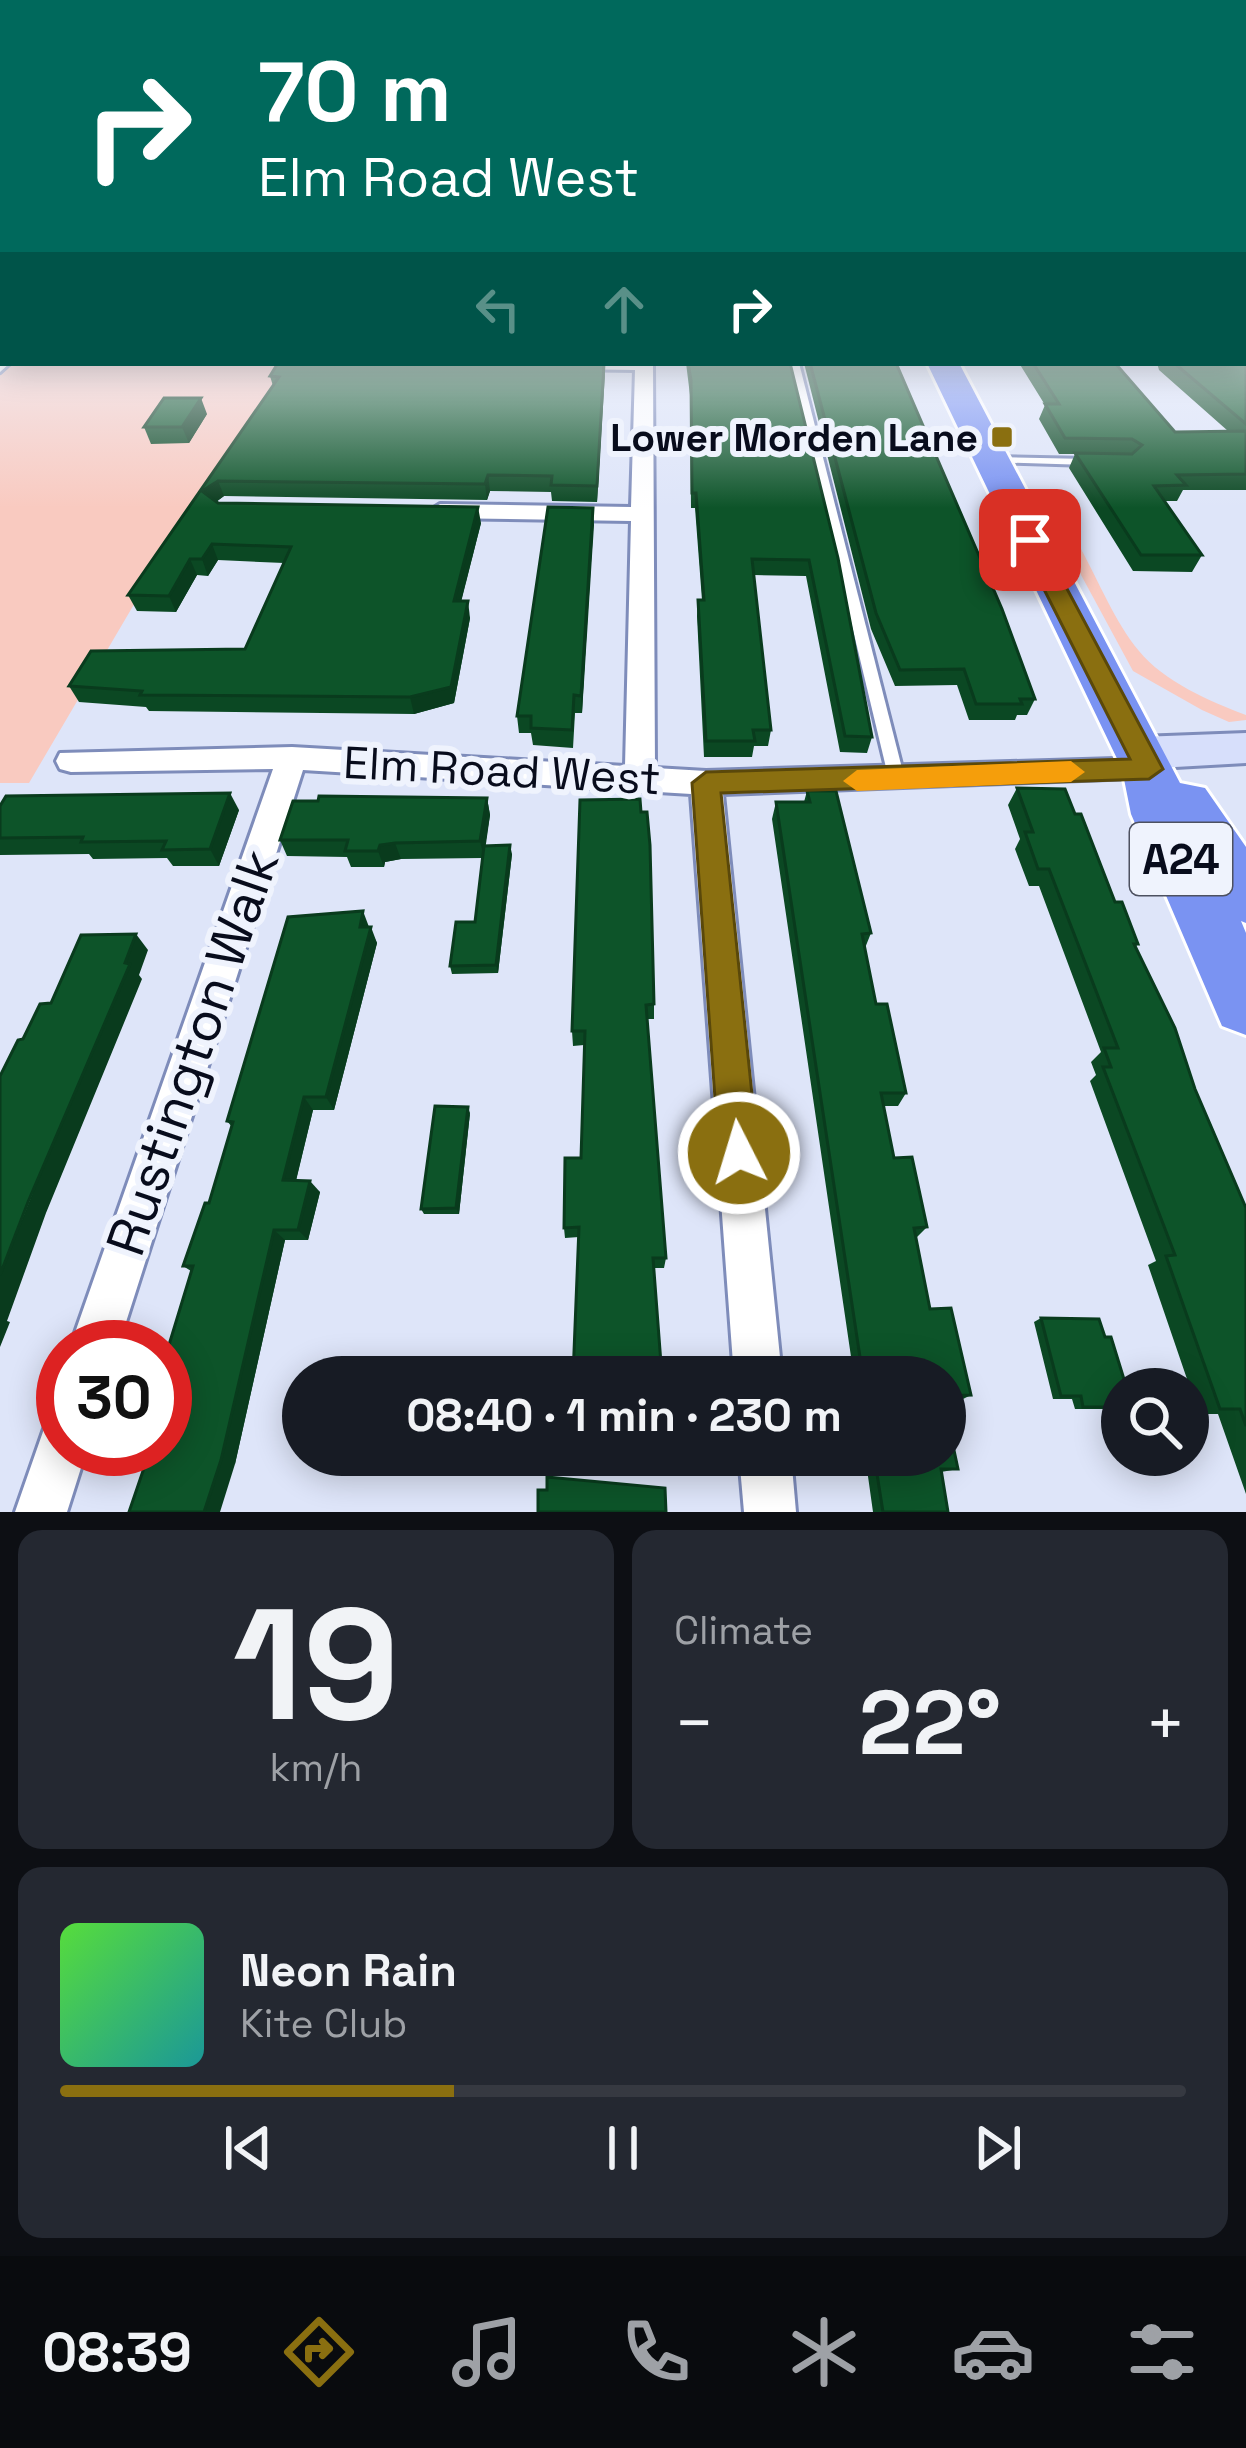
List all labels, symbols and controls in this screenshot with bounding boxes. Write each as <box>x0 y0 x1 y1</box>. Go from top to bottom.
text: 70 m <box>258 38 452 146</box>
icon: right <box>60 48 216 204</box>
text: Elm Road West <box>258 143 639 212</box>
icon: left <box>465 276 531 342</box>
icon: ahead <box>591 276 657 342</box>
icon: right <box>717 276 783 342</box>
place label: Lower Morden Lane <box>610 413 978 462</box>
marker: Lower Morden Lane <box>989 424 1015 450</box>
pin <box>979 489 1081 591</box>
icon: arrive <box>997 507 1063 573</box>
street label: Elm Road West <box>342 734 662 807</box>
road number: A24 <box>1130 823 1232 895</box>
street label: Rustington Walk <box>91 840 294 1264</box>
position arrow <box>676 1090 802 1216</box>
speed limit sign: 30 <box>36 1320 192 1476</box>
map controls <box>1101 1368 1209 1476</box>
button: search <box>1101 1368 1209 1476</box>
text: 08:40 · 1 min · 230 m <box>406 1387 842 1444</box>
text: 19 <box>233 1565 399 1765</box>
text: Climate <box>674 1606 813 1655</box>
text: 22° <box>859 1665 1001 1780</box>
text: − <box>674 1681 715 1765</box>
text: + <box>1145 1681 1186 1765</box>
text: km/h <box>270 1743 362 1792</box>
text: Neon Rain <box>240 1942 457 1999</box>
text: Kite Club <box>240 1999 407 2048</box>
icon: previous <box>215 2115 281 2181</box>
icon: pause <box>590 2115 656 2181</box>
icon: next <box>965 2115 1031 2181</box>
icon: directions <box>277 2310 361 2394</box>
icon: music <box>445 2310 529 2394</box>
icon: phone <box>614 2310 698 2394</box>
icon: climate <box>782 2310 866 2394</box>
icon: car <box>951 2310 1035 2394</box>
icon: filters <box>1120 2310 1204 2394</box>
text: 08:39 <box>42 2318 192 2387</box>

